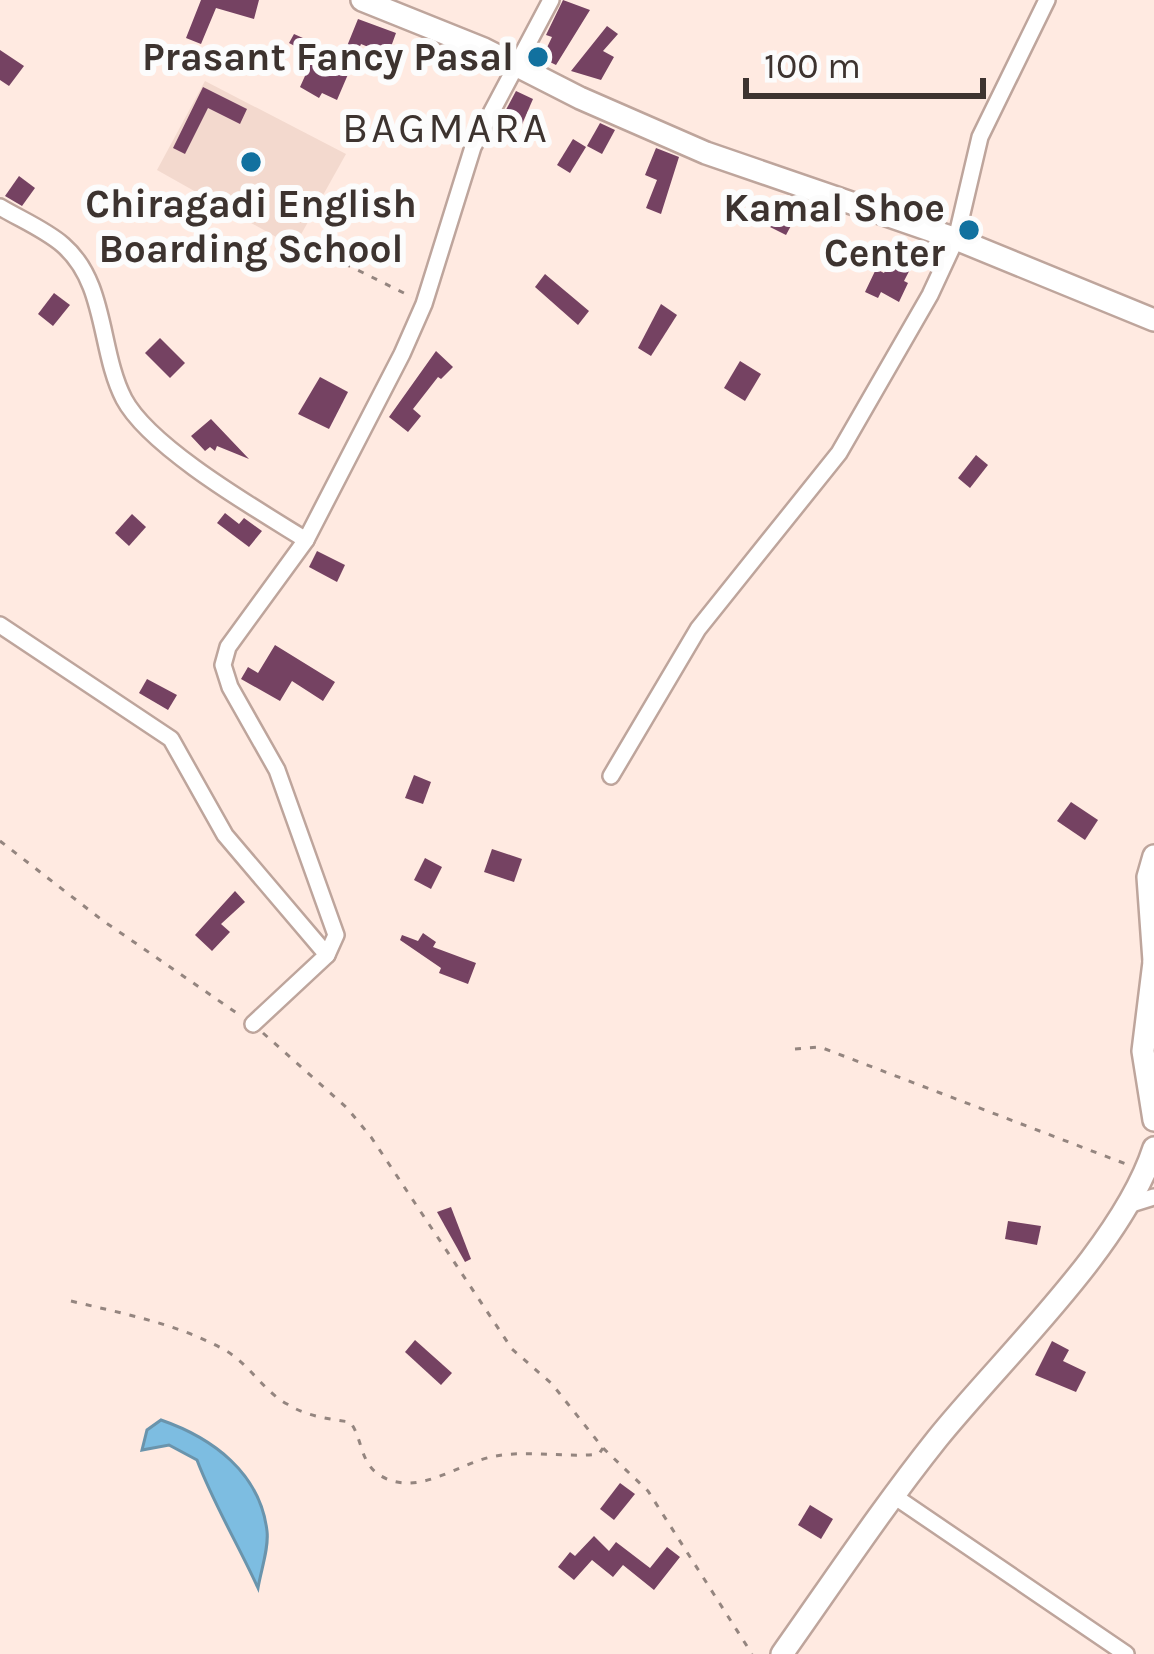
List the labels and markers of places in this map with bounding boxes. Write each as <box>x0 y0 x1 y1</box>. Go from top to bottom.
place label: Prasant Fancy Pasal <box>142 34 514 80</box>
marker: Prasant Fancy Pasal <box>525 44 551 70</box>
marker: Chiragadi English Boarding School <box>238 149 264 175</box>
place label: Chiragadi English Boarding School <box>85 181 417 272</box>
place label: Kamal Shoe Center <box>723 185 946 276</box>
marker: Kamal Shoe Center <box>956 217 982 243</box>

